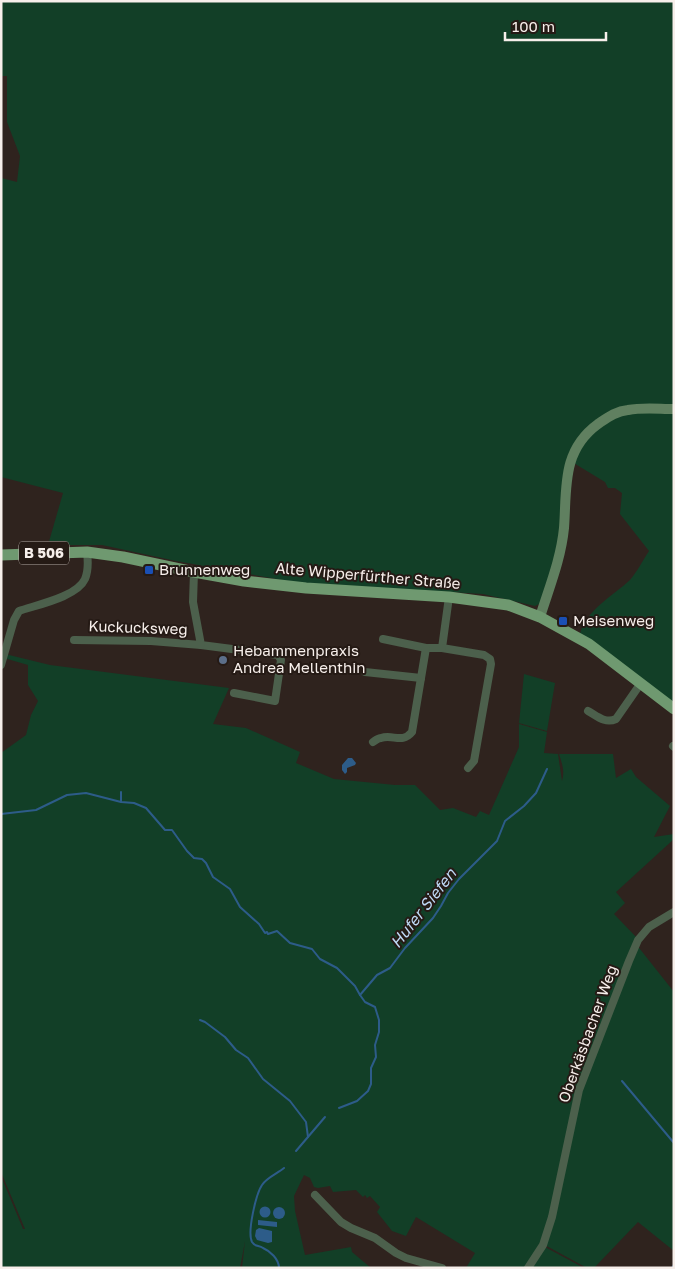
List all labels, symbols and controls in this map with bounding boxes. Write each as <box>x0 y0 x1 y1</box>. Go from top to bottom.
scale bar <box>505 10 606 42</box>
text: 100 m <box>512 17 555 35</box>
road number: B 506 <box>19 542 69 564</box>
street label: Alte Wipperfürther Straße <box>275 558 462 592</box>
place label: Brunnenweg <box>159 560 250 578</box>
marker: Brunnenweg <box>143 564 155 576</box>
place label: Meisenweg <box>573 611 654 629</box>
marker: Meisenweg <box>557 615 569 627</box>
street label: Kuckucksweg <box>88 616 188 638</box>
place label: Hebammenpraxis Andrea Mellenthin <box>233 641 365 676</box>
marker: Hebammenpraxis Andrea Mellenthin <box>217 654 229 666</box>
water label: Hufer Siefen <box>386 863 461 952</box>
street label: Oberkäsbacher Weg <box>554 963 620 1105</box>

